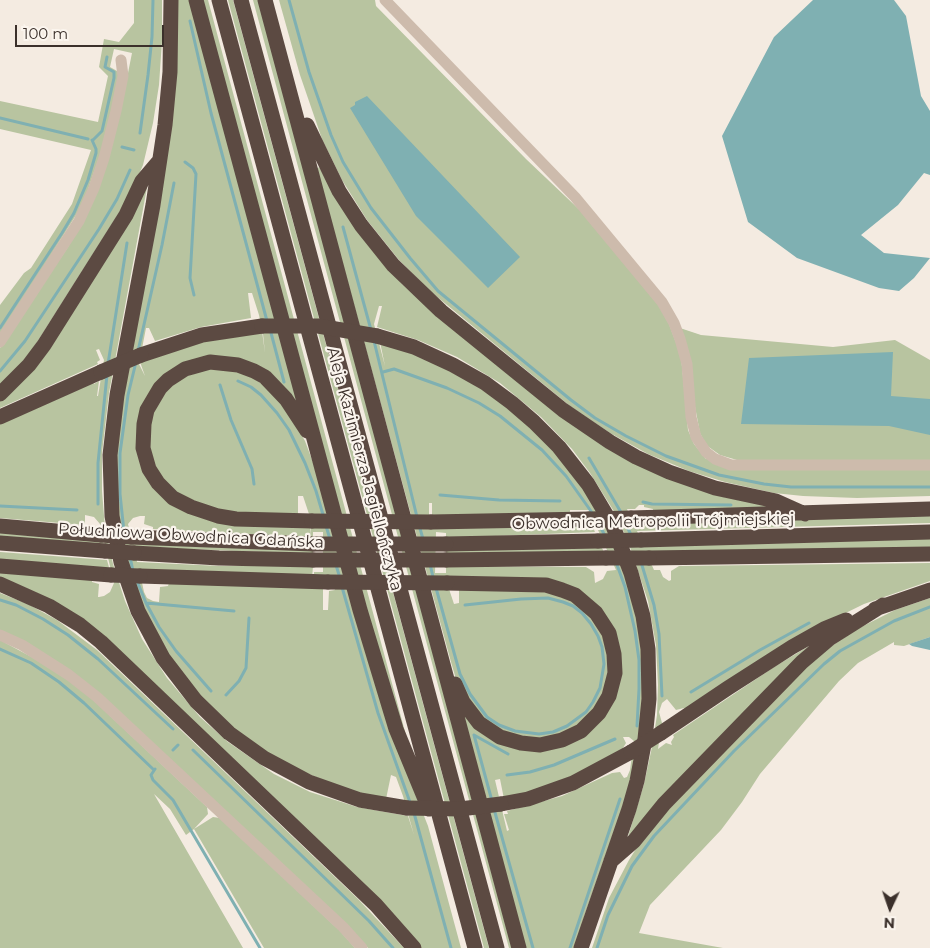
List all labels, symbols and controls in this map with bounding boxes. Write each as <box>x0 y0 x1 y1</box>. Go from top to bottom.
scale bar <box>18 15 166 47</box>
text: 100 m <box>23 24 68 43</box>
street label: Aleja Kazimierza Jagiellończyka <box>322 345 406 593</box>
street label: Obwodnica Metropolii Trójmiejskiej <box>512 510 794 534</box>
street label: Południowa Obwodnica Gdańska <box>58 519 324 553</box>
north arrow <box>865 883 915 933</box>
text: N <box>883 914 895 932</box>

